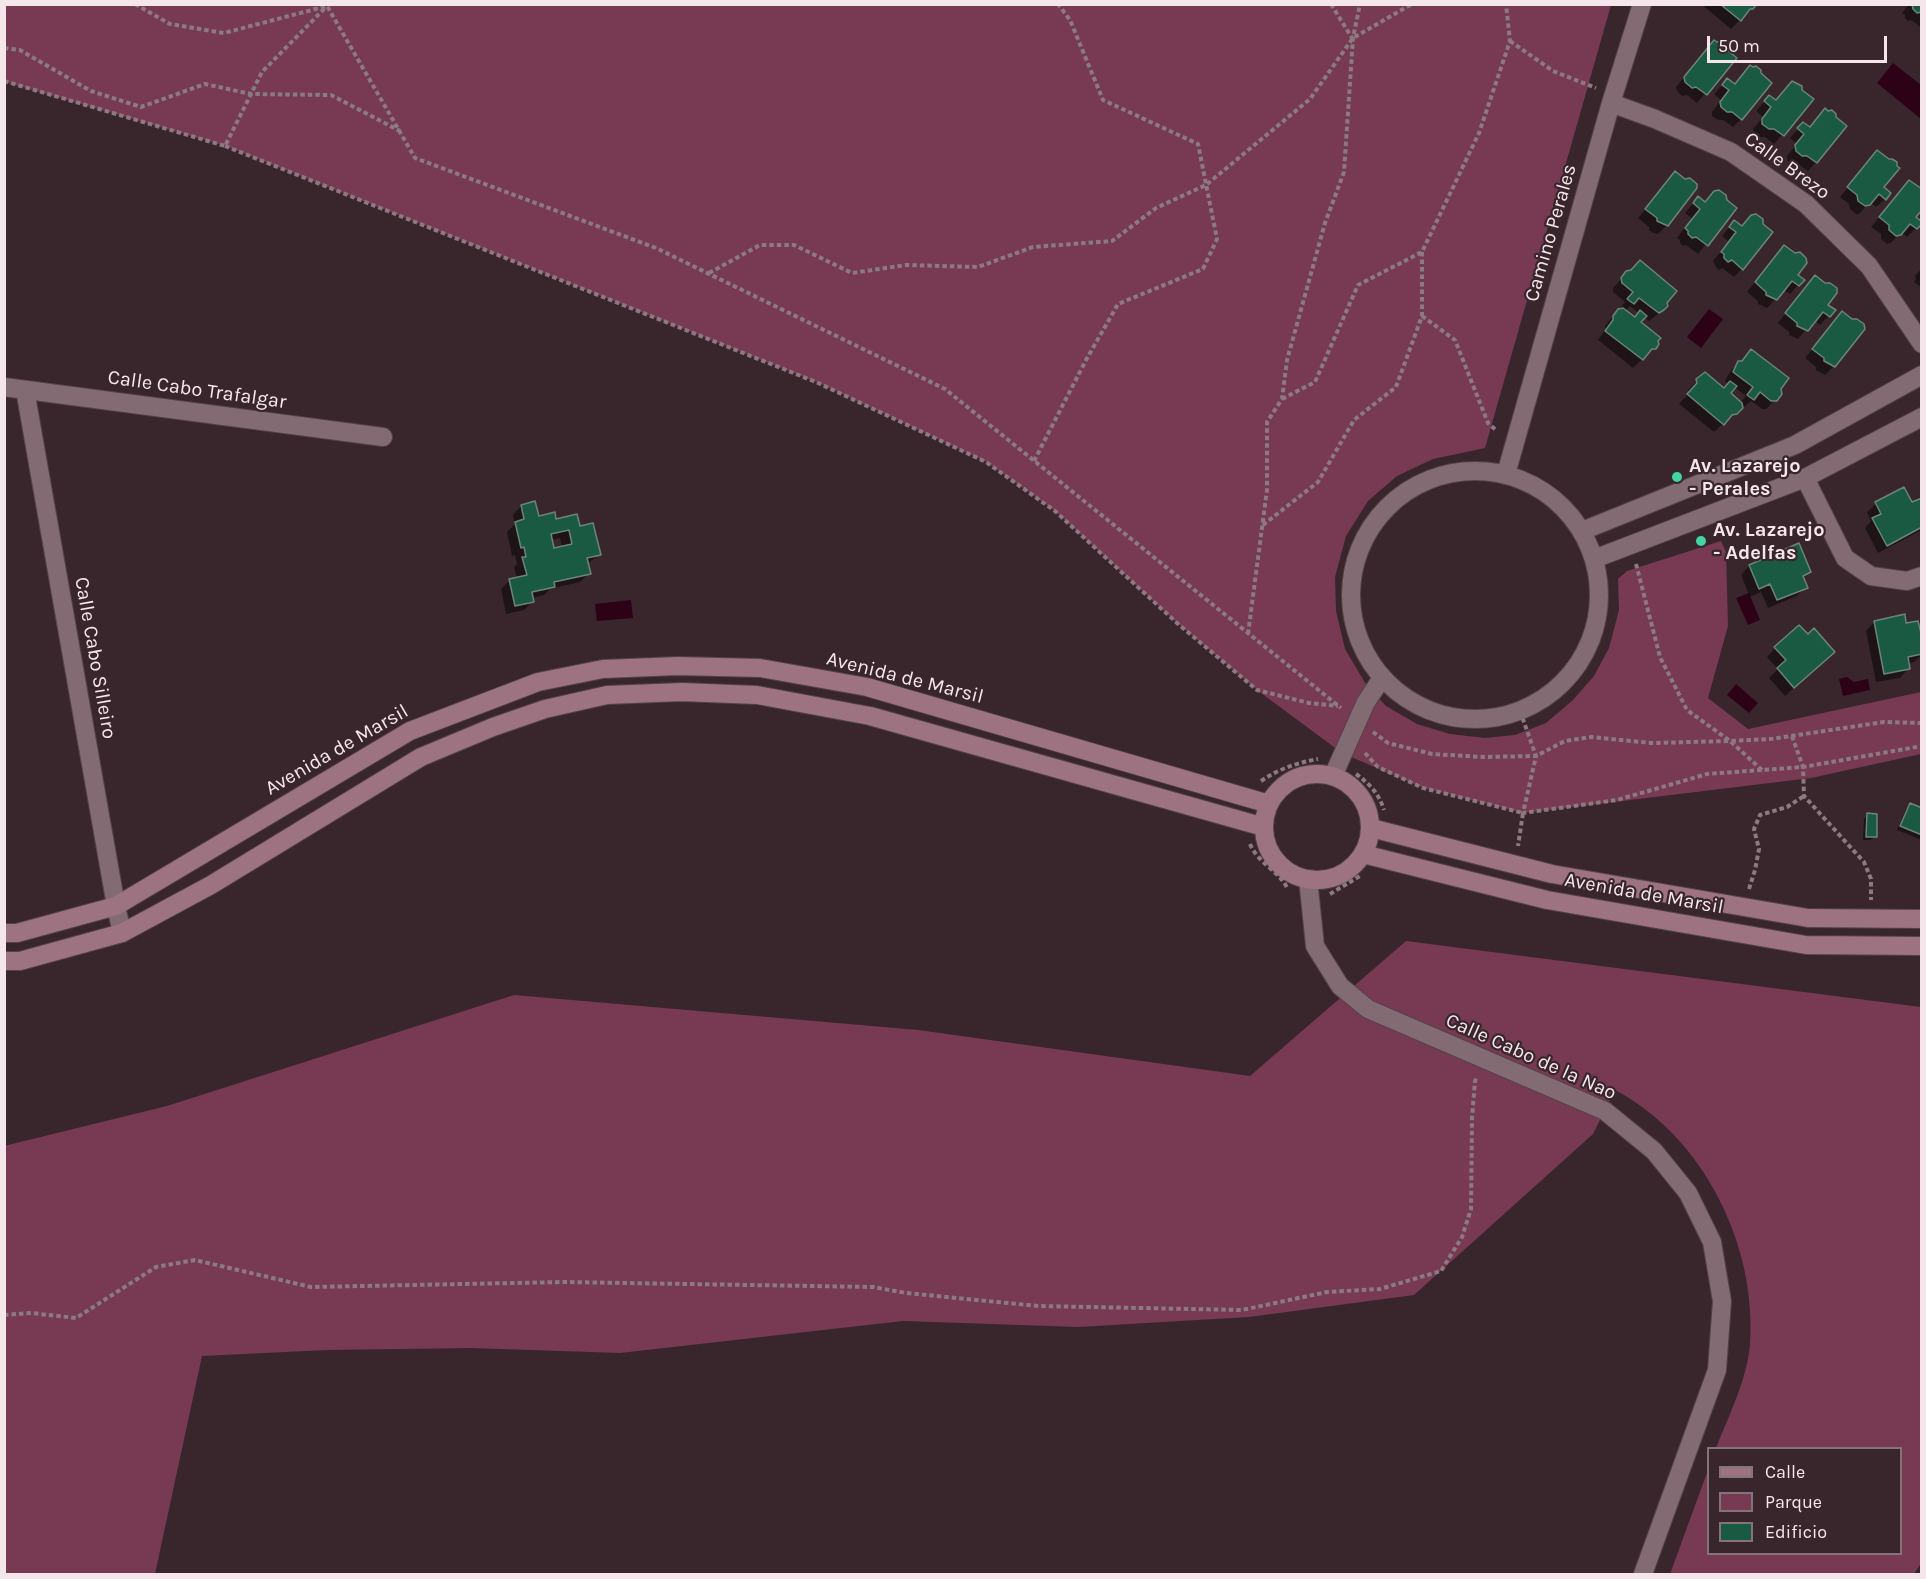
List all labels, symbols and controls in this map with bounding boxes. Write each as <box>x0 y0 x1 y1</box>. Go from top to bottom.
scale bar <box>1710 24 1890 62</box>
text: 50 m <box>1718 35 1760 57</box>
street label: Calle Brezo <box>1740 127 1834 205</box>
street label: Camino Perales <box>1520 162 1582 304</box>
street label: Calle Cabo Trafalgar <box>106 366 288 414</box>
place label: Av. Lazarejo - Perales <box>1689 454 1800 501</box>
marker: Av. Lazarejo - Perales <box>1670 470 1684 484</box>
place label: Av. Lazarejo - Adelfas <box>1713 518 1824 565</box>
marker: Av. Lazarejo - Adelfas <box>1694 534 1708 548</box>
street label: Calle Cabo Silleiro <box>69 575 121 741</box>
street label: Avenida de Marsil <box>824 647 986 709</box>
street label: Avenida de Marsil <box>261 699 413 801</box>
street label: Avenida de Marsil <box>1563 868 1725 920</box>
street label: Calle Cabo de la Nao <box>1442 1009 1620 1105</box>
legend <box>1707 1447 1902 1555</box>
text: Calle <box>1765 1461 1805 1483</box>
text: Parque <box>1765 1491 1822 1513</box>
text: Edificio <box>1765 1521 1827 1543</box>

